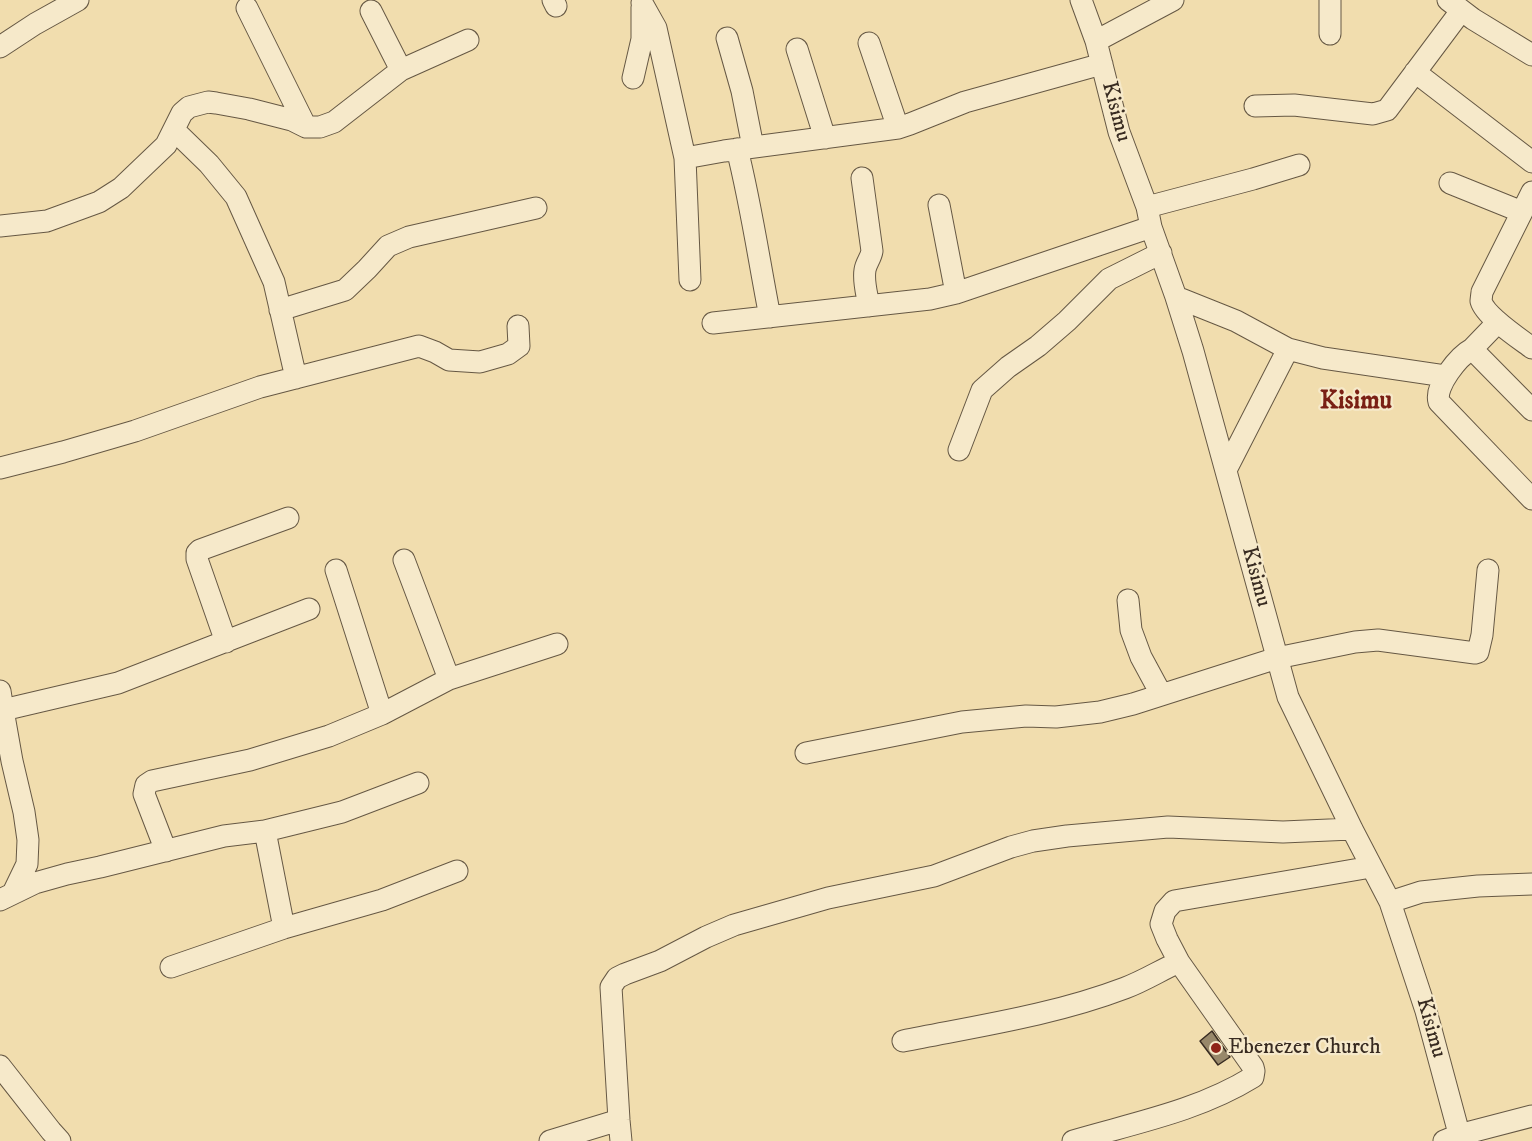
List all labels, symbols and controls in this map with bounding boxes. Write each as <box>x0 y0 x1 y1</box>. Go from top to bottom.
street label: Kisimu <box>1094 79 1136 145</box>
district label: Kisimu <box>1320 387 1392 419</box>
street label: Kisimu <box>1234 544 1276 610</box>
street label: Kisimu <box>1409 995 1451 1061</box>
place label: Ebenezer Church <box>1228 1035 1381 1061</box>
marker: Ebenezer Church <box>1209 1041 1223 1055</box>

